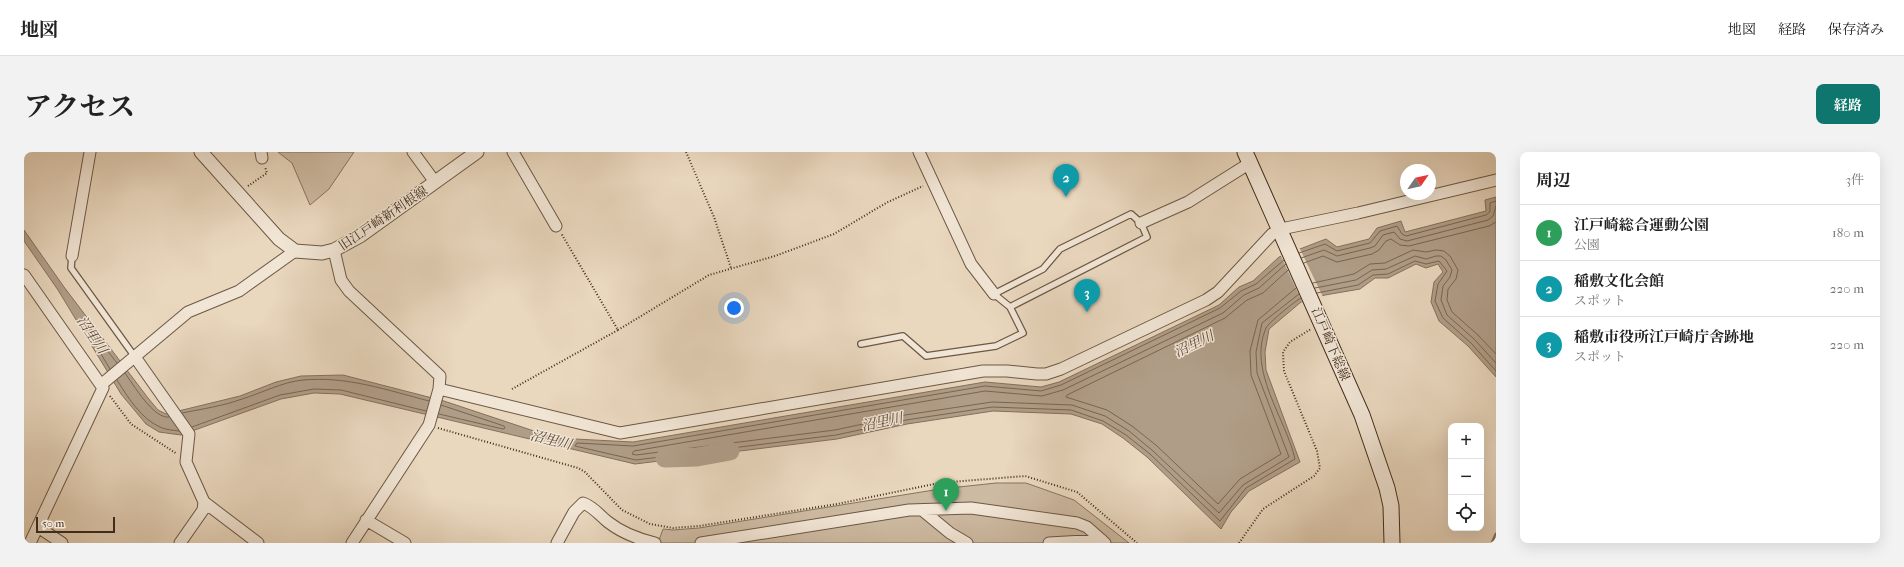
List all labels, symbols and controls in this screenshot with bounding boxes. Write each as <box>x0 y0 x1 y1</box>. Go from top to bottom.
text: 地図 <box>20 19 58 41</box>
text: 地図 <box>1728 21 1756 38</box>
text: 経路 <box>1778 21 1806 38</box>
text: 保存済み <box>1828 21 1884 38</box>
button: 経路 <box>1816 84 1880 124</box>
text: アクセス <box>24 90 135 123</box>
pin: 2 <box>1053 164 1079 197</box>
north arrow <box>1400 164 1436 200</box>
text: 周辺 <box>1536 170 1570 190</box>
text: 3件 <box>1846 172 1864 187</box>
street label: 旧江戸崎新利根線 <box>336 183 430 253</box>
text: 江戸崎総合運動公園 <box>1574 216 1709 234</box>
text: 1 <box>1547 225 1551 240</box>
text: 180 m <box>1832 225 1864 240</box>
text: 公園 <box>1574 237 1600 252</box>
text: 稲敷文化会館 <box>1574 272 1664 290</box>
pin: 3 <box>1074 279 1100 312</box>
text: 2 <box>1546 281 1552 296</box>
text: 220 m <box>1830 281 1864 296</box>
text: スポット <box>1574 293 1626 308</box>
your location <box>724 298 744 318</box>
street label: 江戸崎下総線 <box>1309 305 1353 383</box>
water label: 沼里川 <box>73 313 112 359</box>
water label: 沼里川 <box>1171 326 1218 361</box>
text: 稲敷市役所江戸崎庁舎跡地 <box>1574 328 1754 346</box>
text: 3 <box>1546 337 1552 352</box>
text: 220 m <box>1830 337 1864 352</box>
text: スポット <box>1574 349 1626 364</box>
water label: 沼里川 <box>860 409 906 435</box>
map controls <box>1448 423 1484 531</box>
button: + <box>1448 423 1484 459</box>
water label: 沼里川 <box>529 427 575 454</box>
button: − <box>1448 459 1484 495</box>
pin: 1 <box>933 478 959 511</box>
button: locate <box>1448 495 1484 531</box>
scale bar <box>36 515 115 534</box>
text: 50 m <box>42 517 64 530</box>

